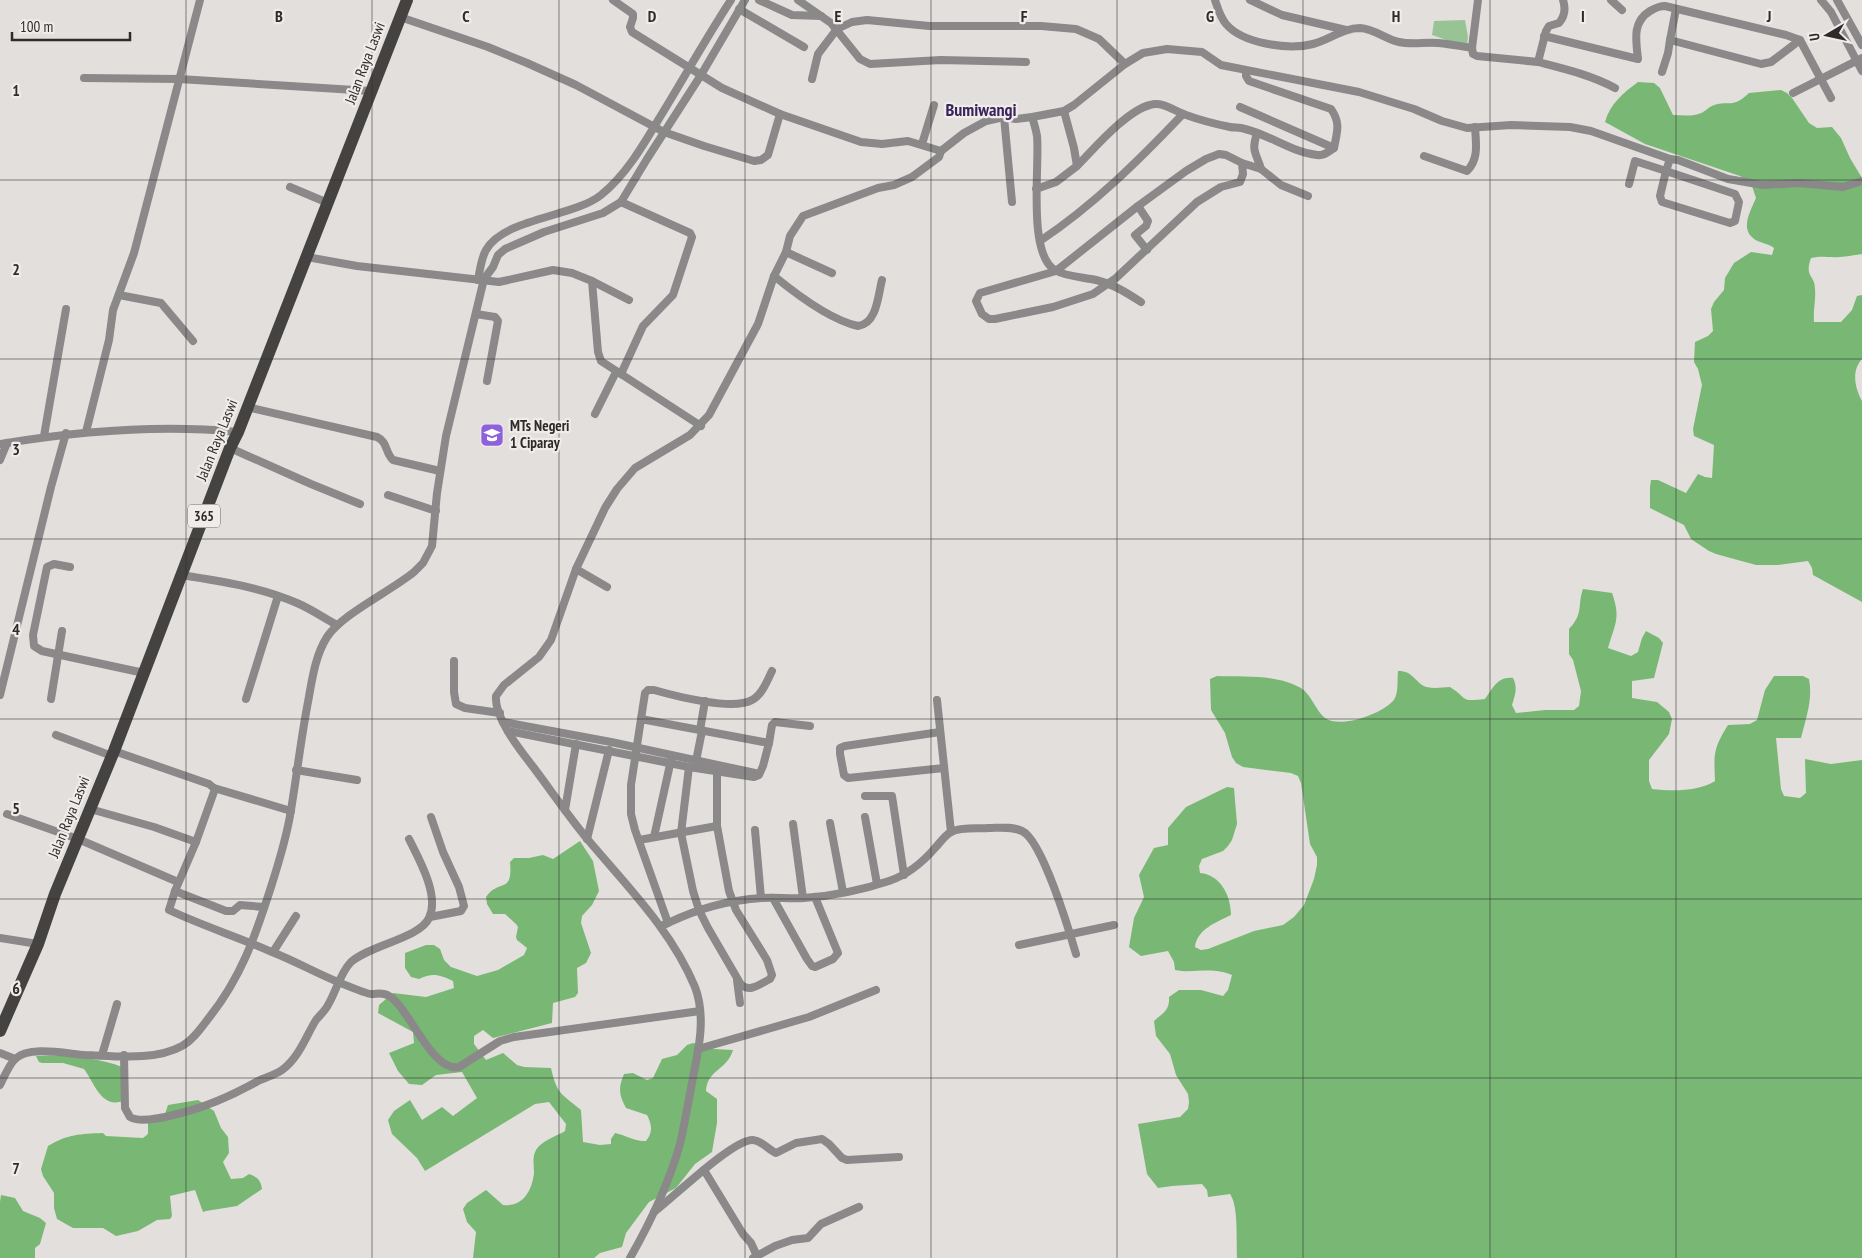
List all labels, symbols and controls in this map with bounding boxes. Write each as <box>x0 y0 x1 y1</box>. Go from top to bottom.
text: B <box>275 6 283 26</box>
text: C <box>462 6 470 26</box>
text: D <box>648 6 657 26</box>
text: E <box>835 6 842 26</box>
text: F <box>1021 6 1028 26</box>
text: G <box>1206 6 1214 26</box>
text: H <box>1392 6 1400 26</box>
text: I <box>1581 6 1585 26</box>
text: J <box>1766 6 1771 26</box>
scale bar <box>12 10 130 42</box>
north arrow <box>1802 10 1852 60</box>
text: 100 m <box>20 17 53 36</box>
street label: Jalan Raya Laswi <box>340 19 389 107</box>
text: U <box>1805 32 1824 42</box>
text: 1 <box>12 80 20 100</box>
district label: Bumiwangi <box>945 98 1017 121</box>
text: 2 <box>12 259 20 279</box>
street label: Jalan Raya Laswi <box>191 396 241 484</box>
place label: MTs Negeri 1 Ciparay <box>510 416 569 452</box>
school or university icon: MTs Negeri 1 Ciparay <box>479 422 505 448</box>
text: 3 <box>12 439 20 459</box>
road number: 365 <box>188 504 220 528</box>
text: 4 <box>12 619 20 639</box>
street label: Jalan Raya Laswi <box>43 773 93 861</box>
text: 5 <box>12 798 20 818</box>
text: 6 <box>12 978 20 998</box>
text: 7 <box>12 1158 20 1178</box>

